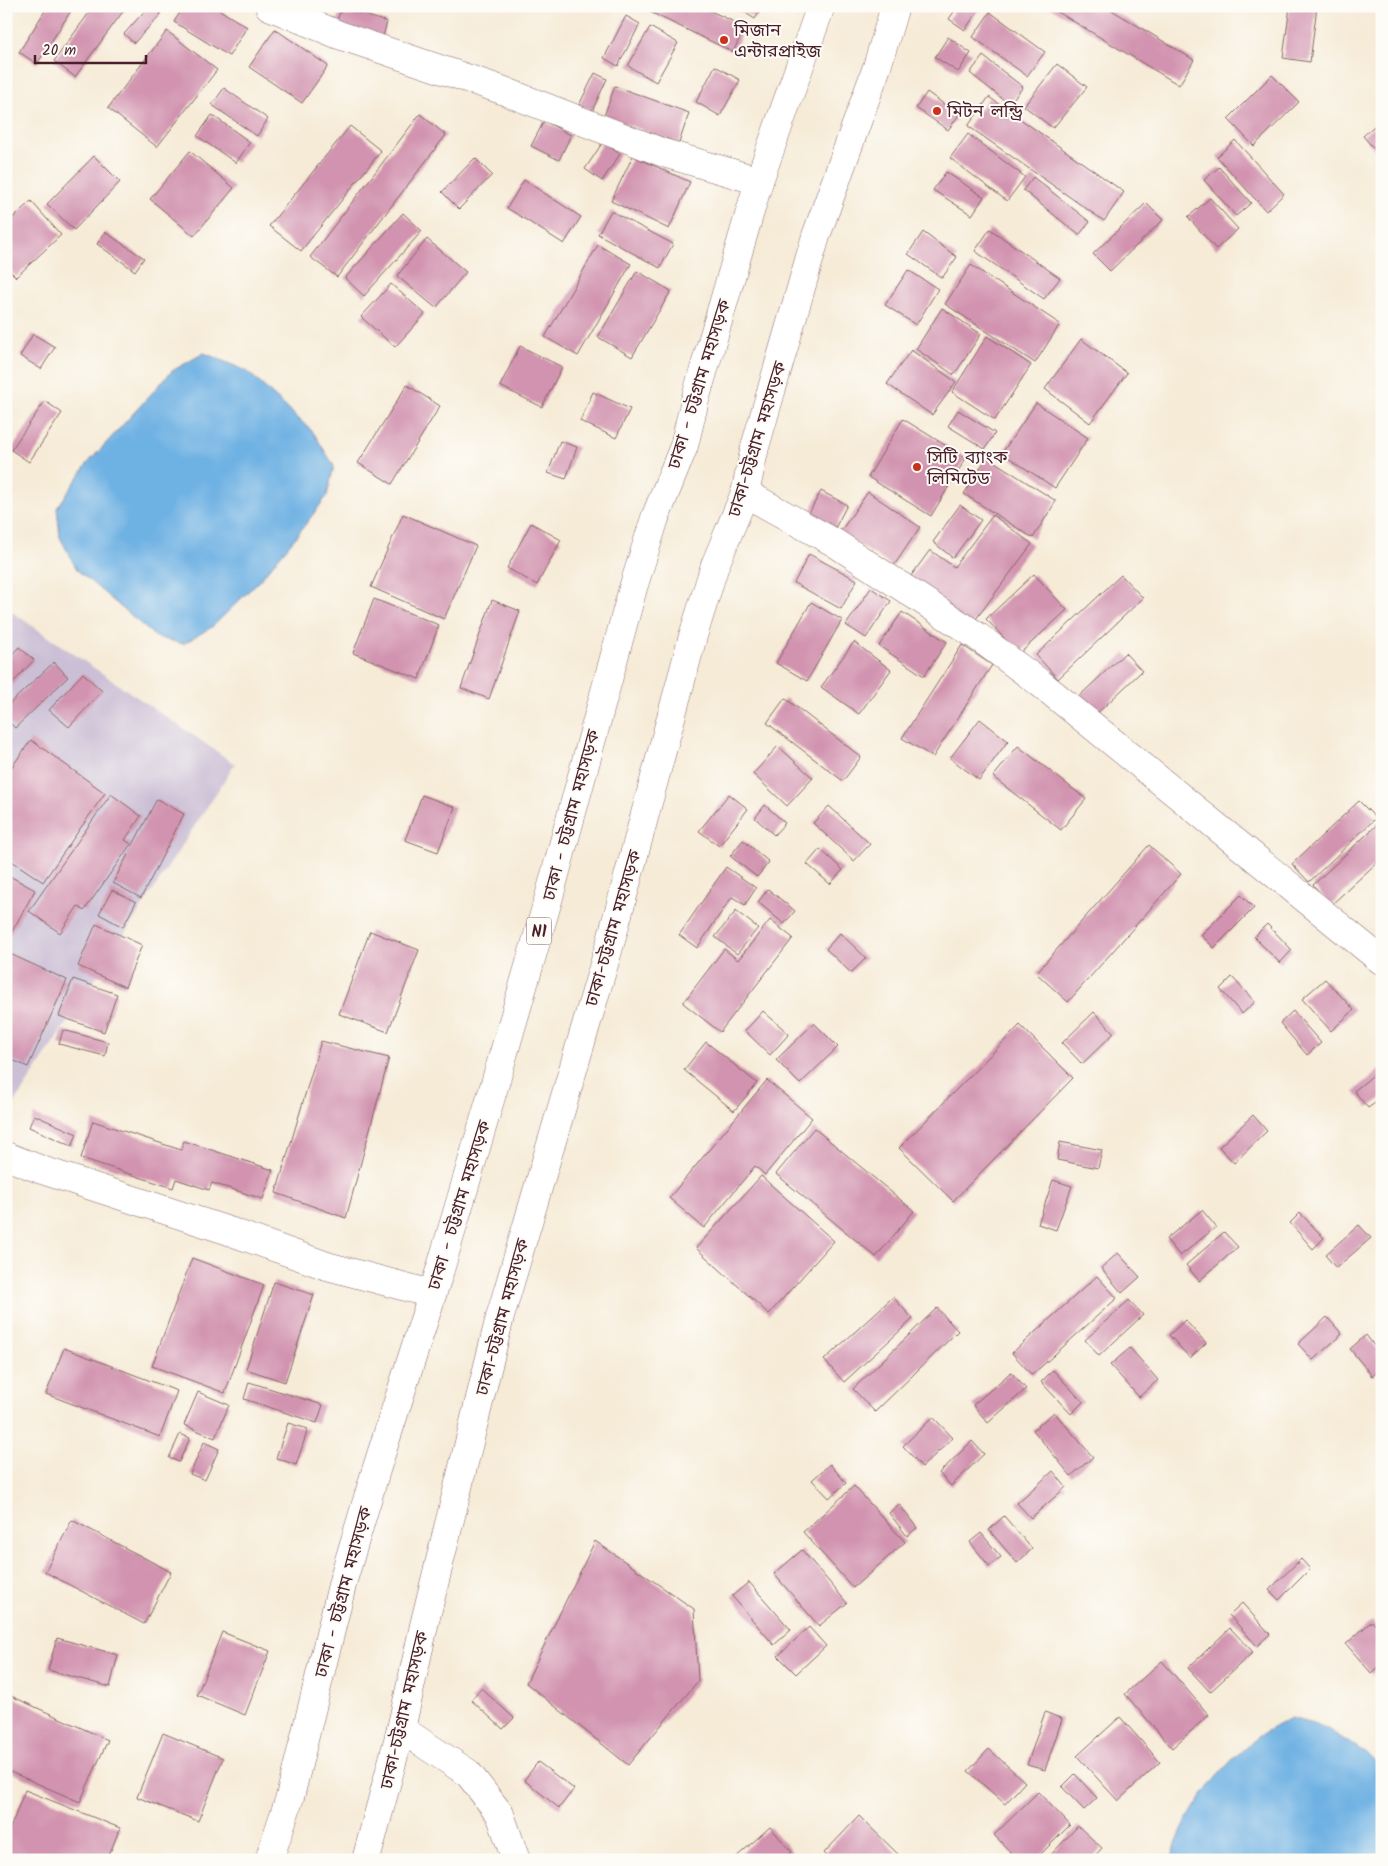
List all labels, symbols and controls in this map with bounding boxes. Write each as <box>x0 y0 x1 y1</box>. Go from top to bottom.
place label: মিজান এন্টারপ্রাইজ <box>733 17 822 67</box>
scale bar <box>35 32 146 64</box>
marker: মিজান এন্টারপ্রাইজ <box>718 34 730 46</box>
text: 20 m <box>42 39 76 63</box>
place label: মিটন লন্ড্রি <box>946 98 1023 127</box>
marker: মিটন লন্ড্রি <box>931 105 943 117</box>
street label: ঢাকা - চট্টগ্রাম মহাসড়ক <box>661 296 740 474</box>
street label: ঢাকা-চট্টগ্রাম মহাসড়ক <box>721 358 796 522</box>
place label: সিটি ব্যাংক লিমিটেড <box>926 444 1008 494</box>
marker: সিটি ব্যাংক লিমিটেড <box>911 461 923 473</box>
street label: ঢাকা - চট্টগ্রাম মহাসড়ক <box>535 726 609 905</box>
street label: ঢাকা-চট্টগ্রাম মহাসড়ক <box>578 846 651 1011</box>
road number: N1 <box>526 918 552 944</box>
street label: ঢাকা - চট্টগ্রাম মহাসড়ক <box>421 1117 500 1295</box>
street label: ঢাকা-চট্টগ্রাম মহাসড়ক <box>468 1235 538 1400</box>
street label: ঢাকা - চট্টগ্রাম মহাসড়ক <box>307 1503 381 1682</box>
street label: ঢাকা-চট্টগ্রাম মহাসড়ক <box>373 1628 438 1793</box>

